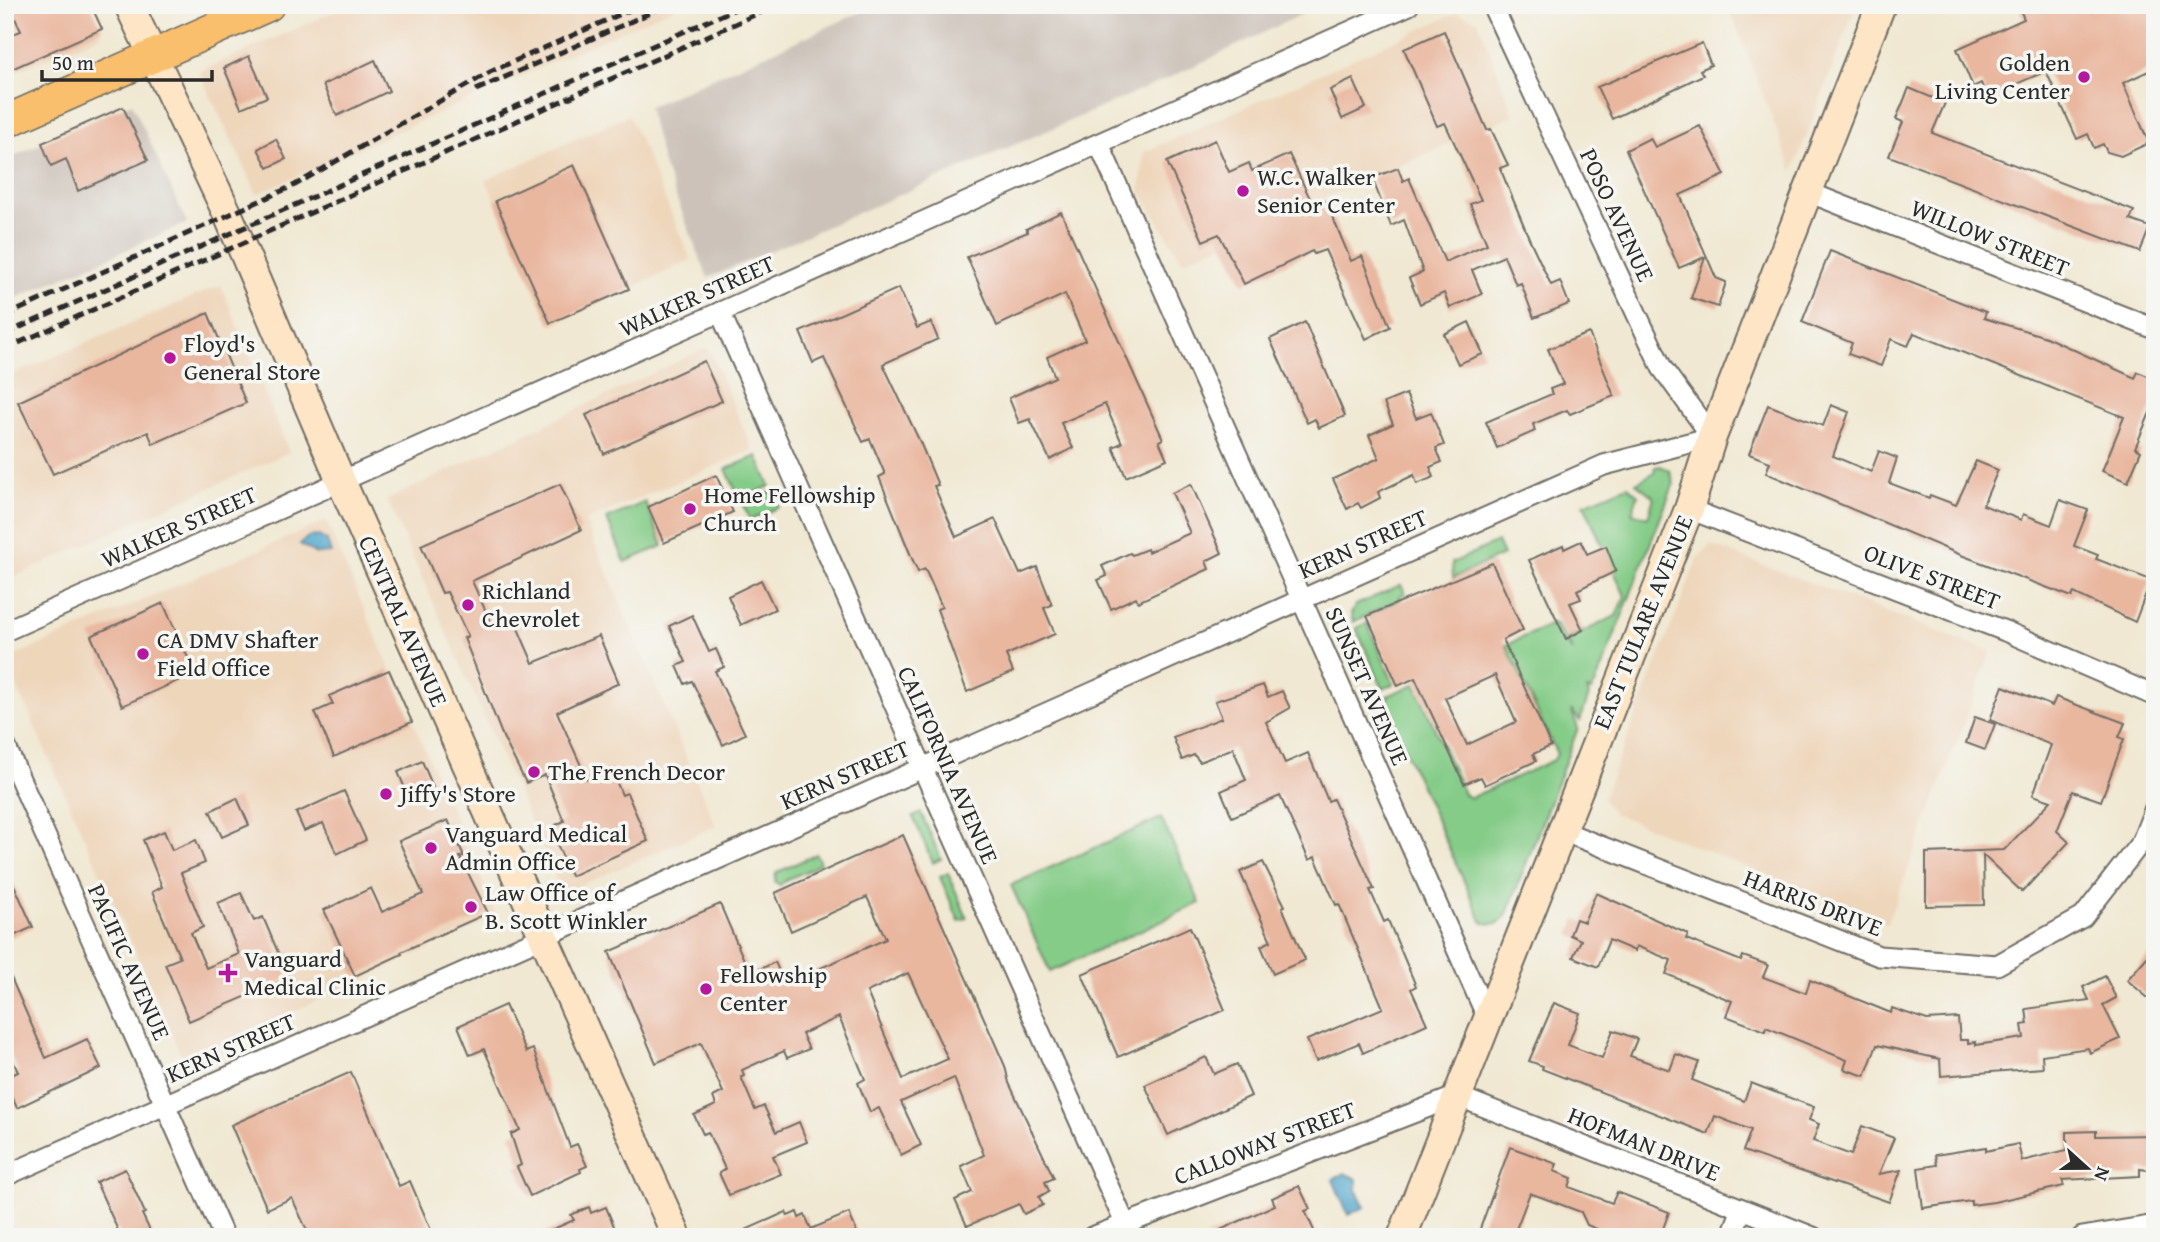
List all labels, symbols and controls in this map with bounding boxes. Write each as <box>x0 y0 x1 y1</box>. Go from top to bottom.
scale bar <box>42 38 212 82</box>
place label: Golden Living Center <box>1935 45 2071 108</box>
text: 50 m <box>52 47 94 78</box>
marker: Golden Living Center <box>2076 69 2092 85</box>
street label: POSO AVENUE <box>1571 142 1664 287</box>
place label: W.C. Walker Senior Center <box>1257 159 1395 222</box>
marker: W.C. Walker Senior Center <box>1235 183 1251 199</box>
street label: WILLOW STREET <box>1906 190 2075 285</box>
street label: WALKER STREET <box>613 246 780 345</box>
place label: Floyd's General Store <box>184 326 320 389</box>
marker: Floyd's General Store <box>162 350 178 366</box>
street label: WALKER STREET <box>95 477 262 576</box>
place label: Home Fellowship Church <box>704 477 875 540</box>
street label: KERN STREET <box>1293 500 1433 588</box>
marker: Home Fellowship Church <box>682 501 698 517</box>
street label: EAST TULARE AVENUE <box>1584 510 1701 734</box>
street label: CENTRAL AVENUE <box>350 530 457 712</box>
street label: OLIVE STREET <box>1859 534 2005 619</box>
place label: Richland Chevrolet <box>482 573 581 636</box>
marker: Richland Chevrolet <box>460 597 476 613</box>
street label: SUNSET AVENUE <box>1317 601 1418 771</box>
place label: CA DMV Shafter Field Office <box>157 622 318 685</box>
marker: CA DMV Shafter Field Office <box>135 646 151 662</box>
street label: CALIFORNIA AVENUE <box>889 660 1008 869</box>
street label: KERN STREET <box>775 731 915 819</box>
place label: The French Decor <box>548 754 725 789</box>
marker: The French Decor <box>526 764 542 780</box>
place label: Jiffy's Store <box>397 776 516 811</box>
marker: Jiffy's Store <box>378 786 394 802</box>
place label: Vanguard Medical Admin Office <box>445 816 628 879</box>
marker: Vanguard Medical Admin Office <box>423 840 439 856</box>
street label: HARRIS DRIVE <box>1739 860 1888 945</box>
place label: Law Office of B. Scott Winkler <box>485 875 647 938</box>
street label: PACIFIC AVENUE <box>79 878 180 1046</box>
marker: Law Office of B. Scott Winkler <box>463 899 479 915</box>
place label: Vanguard Medical Clinic <box>244 941 386 1004</box>
place label: Fellowship Center <box>720 957 827 1020</box>
marker: Vanguard Medical Clinic <box>218 963 238 983</box>
marker: Fellowship Center <box>698 981 714 997</box>
street label: KERN STREET <box>161 1004 301 1092</box>
street label: CALLOWAY STREET <box>1169 1092 1361 1193</box>
street label: HOFMAN DRIVE <box>1563 1097 1725 1190</box>
north arrow <box>2052 1134 2122 1204</box>
text: N <box>2087 1163 2118 1185</box>

